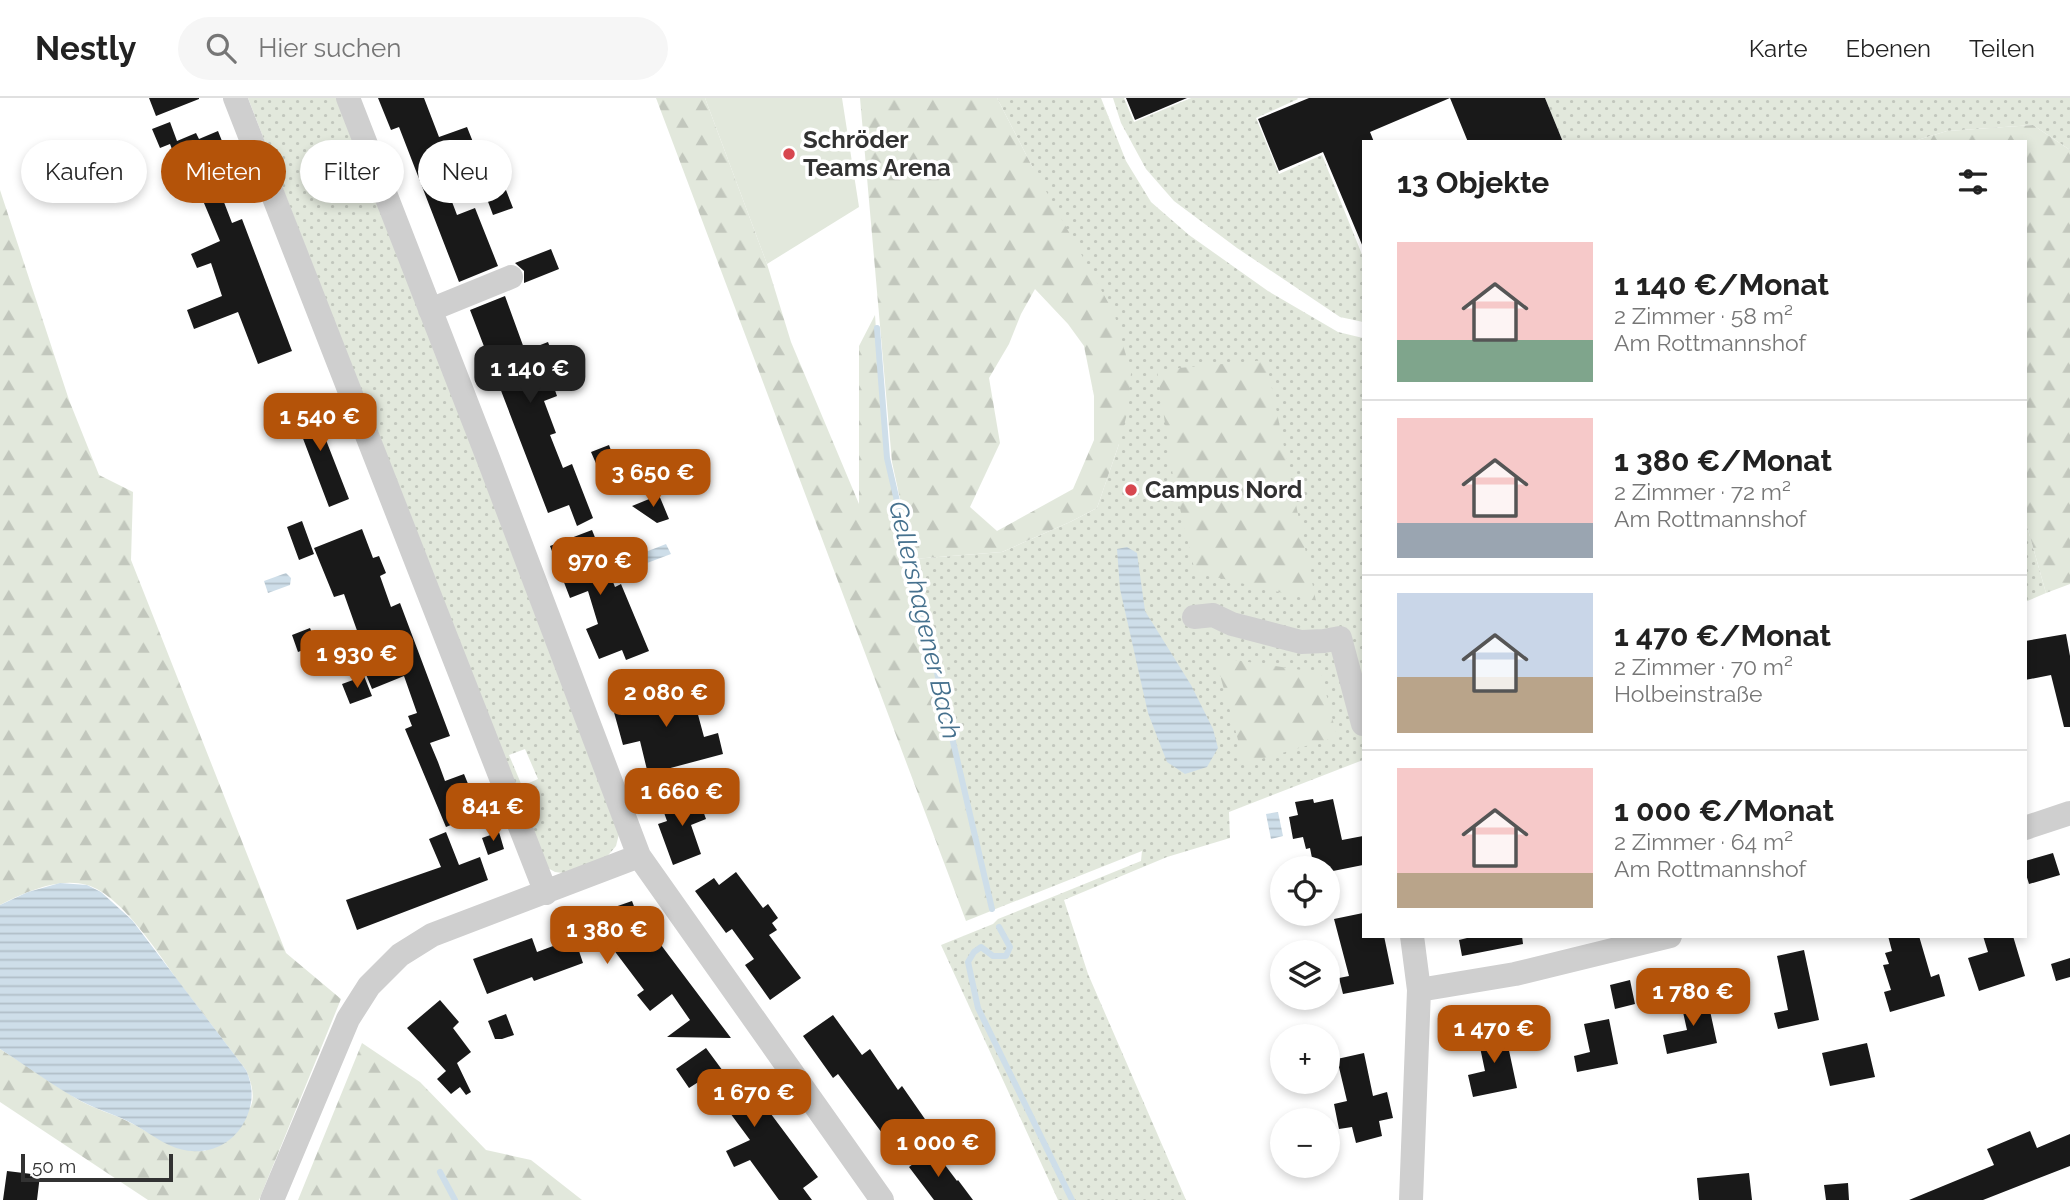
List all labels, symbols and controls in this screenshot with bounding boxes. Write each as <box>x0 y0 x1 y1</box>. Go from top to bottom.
search box <box>178 17 668 80</box>
text: Nestly <box>35 29 136 68</box>
icon: search <box>202 29 240 67</box>
text: Hier suchen <box>258 33 401 63</box>
text: Karte <box>1749 34 1808 63</box>
text: Ebenen <box>1846 34 1931 63</box>
text: Teilen <box>1969 34 2035 63</box>
place label: Schröder Teams Arena <box>803 125 951 182</box>
chip: Kaufen <box>21 140 147 203</box>
chip: Mieten <box>161 140 286 203</box>
chip: Filter <box>300 140 404 203</box>
chip: Neu <box>418 140 512 203</box>
marker: Schröder Teams Arena <box>781 146 797 162</box>
icon: filters <box>1954 163 1992 201</box>
text: 13 Objekte <box>1397 165 1549 200</box>
text: 1 140 €/Monat <box>1614 267 1829 302</box>
icon: home <box>1453 270 1537 354</box>
text: 2 Zimmer · 58 m² <box>1614 302 1793 329</box>
text: Am Rottmannshof <box>1614 329 1806 356</box>
pin: 1 140 € <box>465 345 595 405</box>
text: 1 140 € <box>490 354 570 381</box>
pin: 1 540 € <box>255 394 385 453</box>
text: 1 540 € <box>280 402 360 429</box>
text: 1 380 €/Monat <box>1614 443 1832 478</box>
icon: home <box>1453 446 1537 530</box>
pin: 3 650 € <box>588 450 718 509</box>
text: 3 650 € <box>611 458 695 485</box>
place label: Campus Nord <box>1145 475 1303 504</box>
text: 2 Zimmer · 72 m² <box>1614 478 1791 505</box>
marker: Campus Nord <box>1123 482 1139 498</box>
water label: Gellershagener Bach <box>883 498 967 742</box>
text: Am Rottmannshof <box>1614 505 1806 532</box>
pin: 970 € <box>551 538 649 597</box>
text: 970 € <box>568 546 632 573</box>
text: 1 470 €/Monat <box>1614 618 1831 653</box>
icon: home <box>1453 621 1537 705</box>
pin: 1 930 € <box>292 630 422 690</box>
text: 1 930 € <box>316 639 398 666</box>
text: 2 Zimmer · 70 m² <box>1614 653 1793 680</box>
pin: 2 080 € <box>601 670 731 729</box>
text: 2 080 € <box>624 678 708 705</box>
text: Holbeinstraße <box>1614 680 1762 707</box>
pin: 1 660 € <box>617 768 747 828</box>
text: 1 660 € <box>641 777 723 804</box>
pin: 841 € <box>444 784 542 843</box>
text: 841 € <box>462 792 524 819</box>
text: 1 000 €/Monat <box>1614 793 1834 828</box>
icon: home <box>1453 796 1537 880</box>
text: 2 Zimmer · 64 m² <box>1614 828 1793 855</box>
text: Am Rottmannshof <box>1614 855 1806 882</box>
map controls <box>1270 856 1340 1178</box>
button: locate <box>1270 856 1340 926</box>
pin: 1 380 € <box>542 906 672 966</box>
text: 1 380 € <box>566 915 648 942</box>
button: layers <box>1270 940 1340 1010</box>
pin: 1 780 € <box>1628 968 1758 1028</box>
text: 1 780 € <box>1652 977 1734 1004</box>
pin: 1 470 € <box>1429 1006 1559 1065</box>
text: 1 470 € <box>1454 1014 1534 1041</box>
button: + <box>1270 1024 1340 1094</box>
pin: 1 670 € <box>689 1070 819 1129</box>
text: 1 670 € <box>713 1078 795 1105</box>
button: − <box>1270 1108 1340 1178</box>
pin: 1 000 € <box>873 1119 1003 1179</box>
text: 1 000 € <box>896 1128 980 1155</box>
scale bar <box>21 1151 173 1183</box>
text: 50 m <box>32 1155 76 1177</box>

